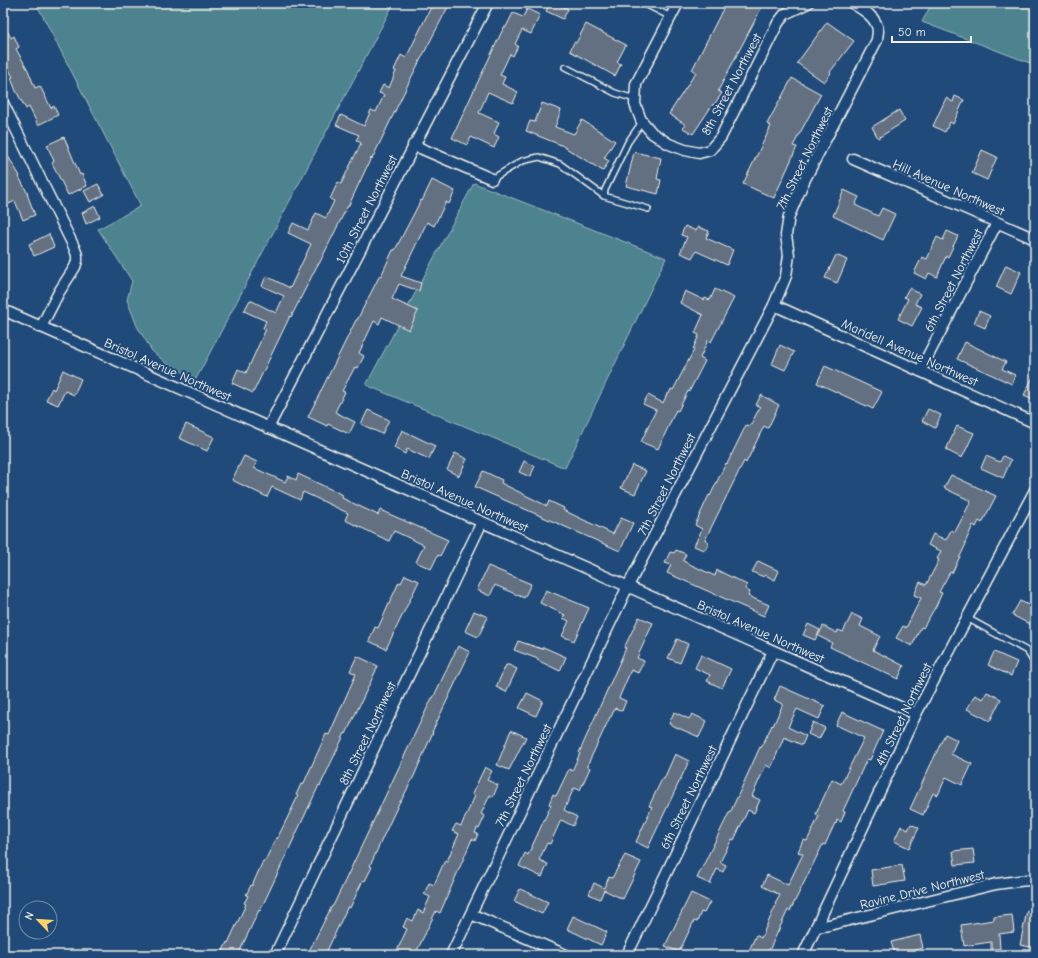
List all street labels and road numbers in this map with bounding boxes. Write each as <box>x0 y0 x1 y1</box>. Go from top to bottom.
street label: 8th Street Northwest <box>698 30 765 138</box>
street label: 7th Street Northwest <box>773 103 836 212</box>
street label: 10th Street Northwest <box>333 151 401 266</box>
street label: Hill Avenue Northwest <box>891 156 1008 219</box>
street label: 6th Street Northwest <box>921 225 986 334</box>
street label: Maridell Avenue Northwest <box>839 316 981 390</box>
street label: Bristol Avenue Northwest <box>102 335 235 405</box>
street label: 7th Street Northwest <box>634 430 699 538</box>
street label: Bristol Avenue Northwest <box>399 466 532 536</box>
street label: Bristol Avenue Northwest <box>695 597 828 667</box>
street label: 4th Street Northwest <box>872 659 935 768</box>
street label: 8th Street Northwest <box>336 678 400 787</box>
street label: 7th Street Northwest <box>492 720 555 829</box>
street label: 6th Street Northwest <box>657 742 721 851</box>
street label: Ravine Drive Northwest <box>858 866 987 912</box>

